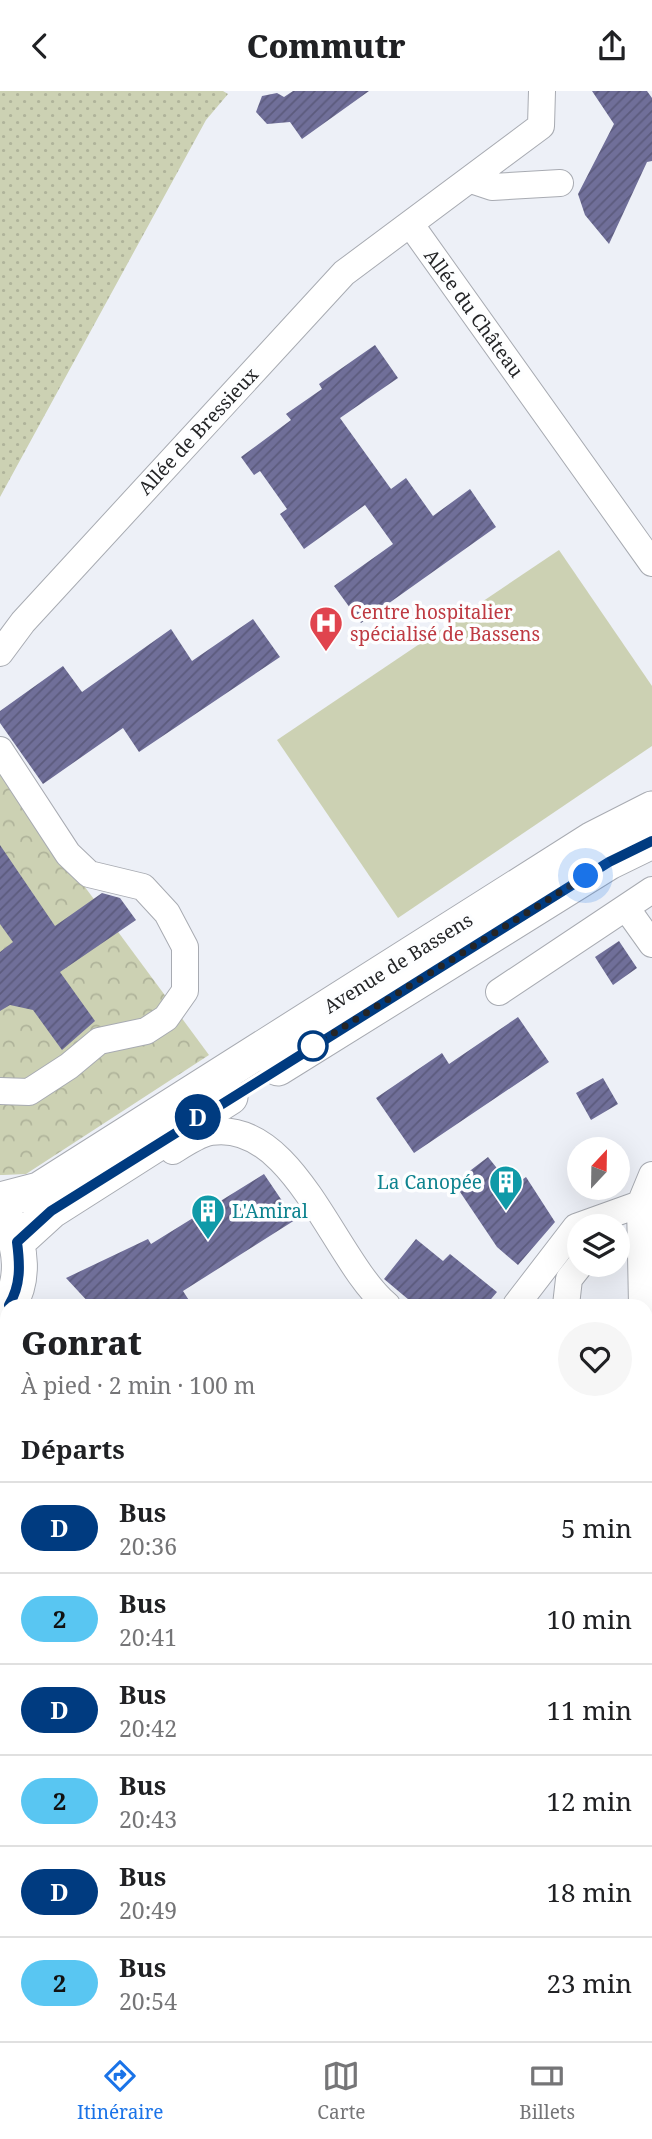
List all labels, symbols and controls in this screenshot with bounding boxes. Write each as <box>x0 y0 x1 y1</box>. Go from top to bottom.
text: Commutr <box>246 24 406 67</box>
icon: back <box>21 27 59 65</box>
icon: share <box>593 27 631 65</box>
street label: Allée du Château <box>418 243 530 383</box>
street label: Allée de Bressieux <box>132 362 264 500</box>
place label: Centre hospitalier spécialisé de Bassens <box>350 599 540 647</box>
hospital icon: Centre hospitalier spécialisé de Bassens <box>307 604 345 653</box>
your location <box>568 858 603 893</box>
street label: Avenue de Bassens <box>319 907 477 1019</box>
unlabelled marker <box>298 1031 328 1061</box>
line badge: D <box>175 1094 221 1140</box>
text: D <box>189 1100 207 1133</box>
north arrow <box>567 1137 630 1201</box>
map controls <box>567 1137 630 1277</box>
building icon: La Canopée <box>487 1163 525 1212</box>
place label: La Canopée <box>377 1169 482 1195</box>
building icon: L'Amiral <box>189 1192 227 1241</box>
place label: L'Amiral <box>232 1198 308 1224</box>
button: layers <box>567 1214 630 1277</box>
text: Gonrat <box>21 1320 142 1365</box>
button: heart <box>558 1322 632 1396</box>
text: À pied · 2 min · 100 m <box>21 1369 256 1401</box>
text: Départs <box>21 1431 125 1467</box>
text: Bus <box>119 1494 166 1530</box>
text: 5 min <box>561 1510 632 1546</box>
text: D <box>50 1511 69 1544</box>
text: 20:36 <box>119 1530 177 1562</box>
text: Bus <box>119 1585 166 1621</box>
text: 10 min <box>547 1601 632 1637</box>
text: 2 <box>53 1602 66 1635</box>
text: 20:41 <box>119 1621 177 1653</box>
text: Bus <box>119 1676 166 1712</box>
text: 11 min <box>547 1692 632 1728</box>
text: D <box>50 1693 69 1726</box>
text: 20:42 <box>119 1712 177 1744</box>
text: Bus <box>119 1767 166 1803</box>
text: 12 min <box>547 1783 632 1819</box>
text: 2 <box>53 1784 66 1817</box>
text: 20:43 <box>119 1803 177 1835</box>
text: Bus <box>119 1858 166 1894</box>
text: 18 min <box>547 1874 632 1910</box>
text: D <box>50 1875 69 1908</box>
text: 20:49 <box>119 1894 177 1926</box>
text: Bus <box>119 1949 166 1985</box>
text: 23 min <box>547 1965 632 2001</box>
text: 2 <box>53 1966 66 1999</box>
text: 20:54 <box>119 1985 177 2017</box>
tab: Itinéraire <box>77 2057 164 2125</box>
tab: Carte <box>317 2057 366 2125</box>
tab: Billets <box>519 2057 575 2125</box>

